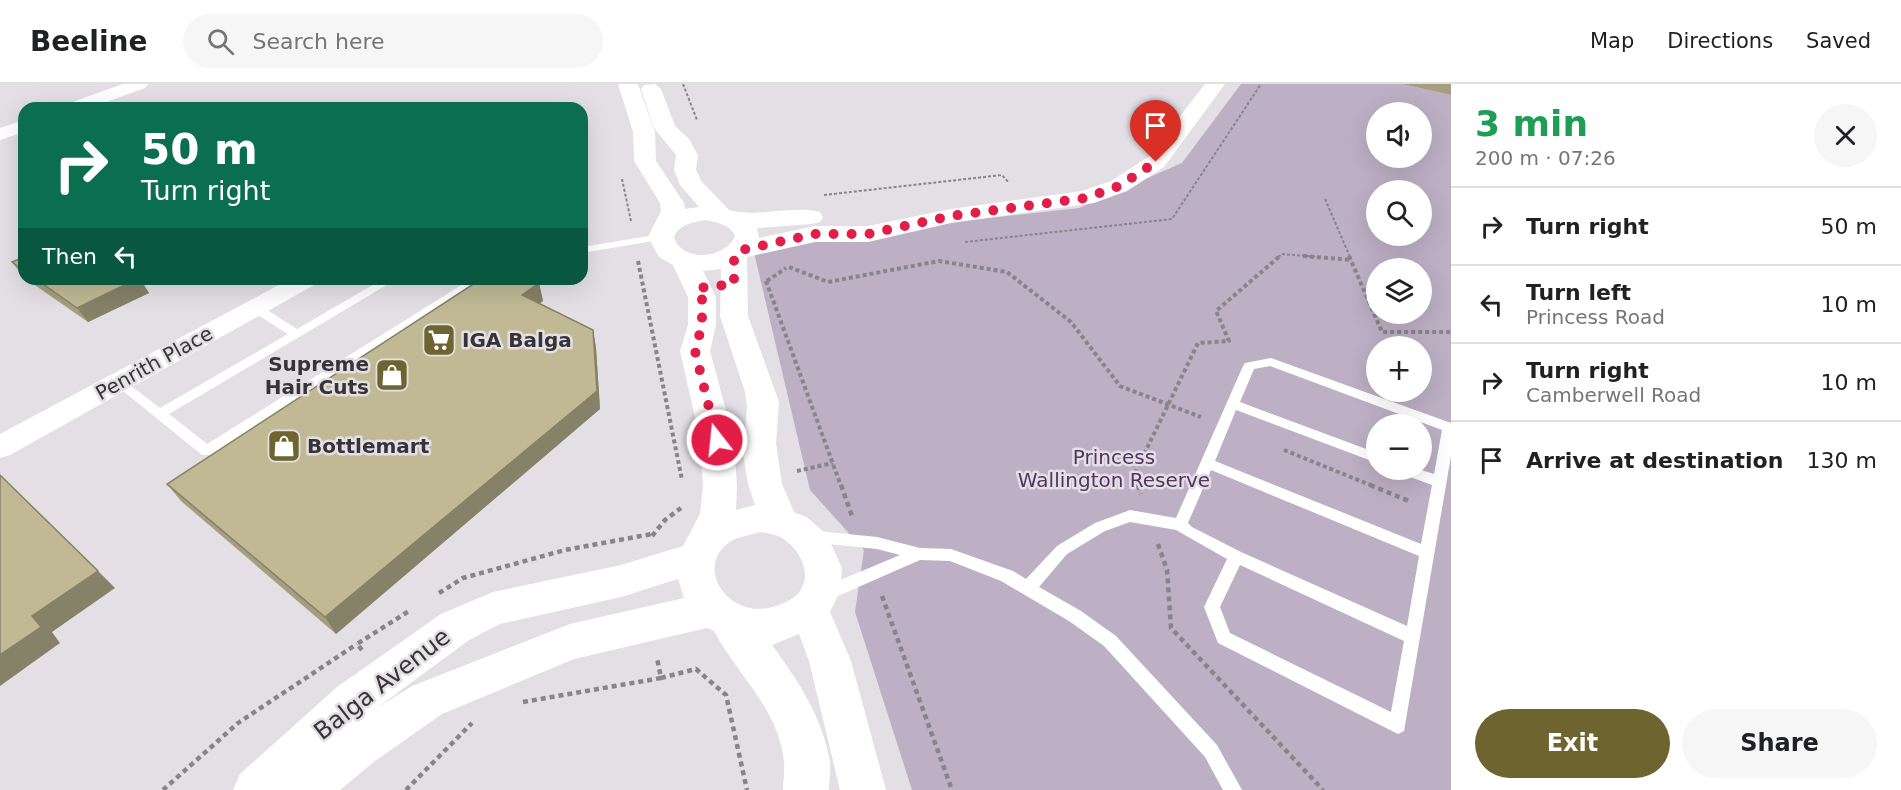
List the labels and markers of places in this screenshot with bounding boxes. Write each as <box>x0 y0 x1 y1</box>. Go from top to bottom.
pin <box>1130 100 1181 162</box>
supermarket icon: IGA Balga <box>421 322 457 358</box>
place label: IGA Balga <box>462 328 572 352</box>
place label: Supreme Hair Cuts <box>265 352 369 399</box>
shop icon: Supreme Hair Cuts <box>374 357 410 393</box>
shop icon: Bottlemart <box>266 428 302 464</box>
place label: Bottlemart <box>307 434 430 458</box>

